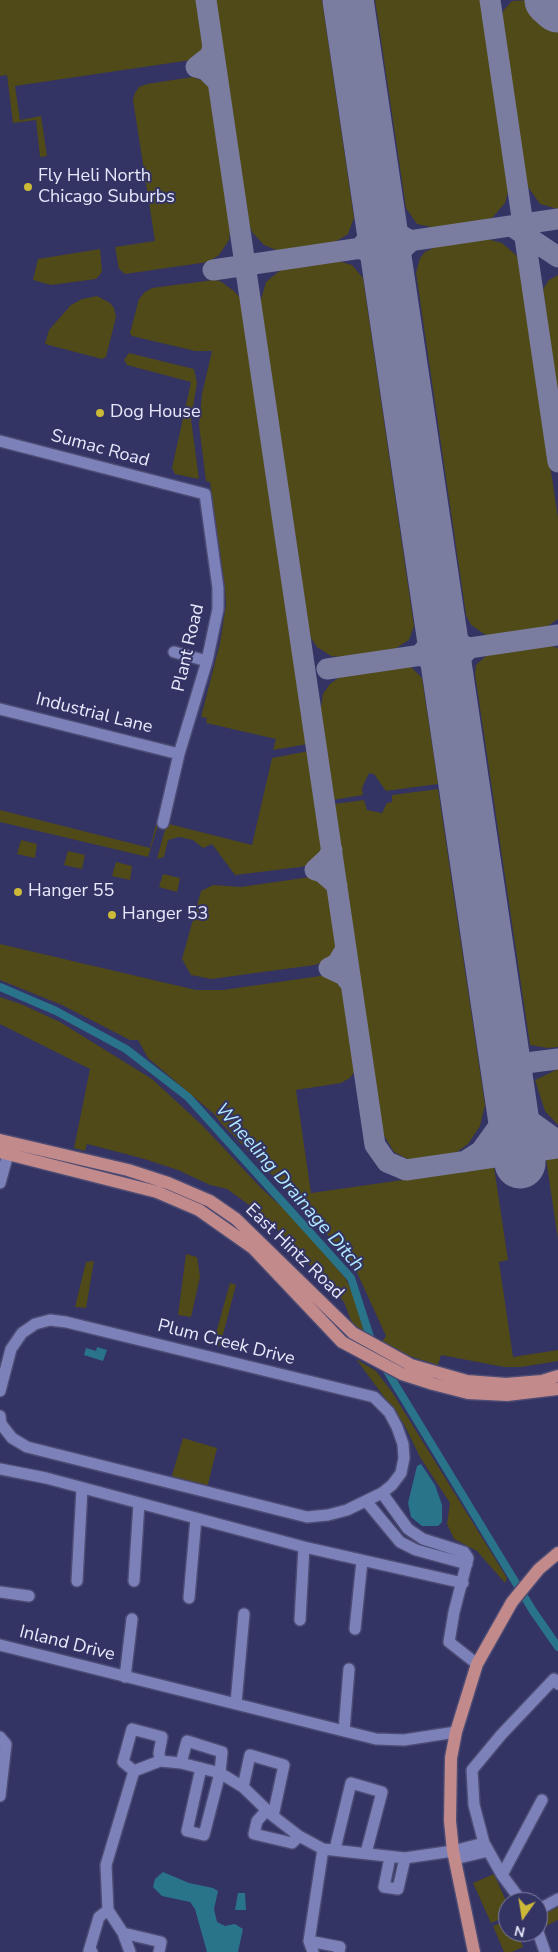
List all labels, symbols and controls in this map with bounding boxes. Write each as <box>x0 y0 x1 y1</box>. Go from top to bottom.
place label: Fly Heli North Chicago Suburbs <box>38 166 175 208</box>
marker: Fly Heli North Chicago Suburbs <box>22 181 34 193</box>
place label: Dog House <box>110 402 201 424</box>
marker: Dog House <box>94 407 106 419</box>
street label: Sumac Road <box>48 426 152 472</box>
street label: Plant Road <box>168 602 210 694</box>
street label: Industrial Lane <box>33 689 155 739</box>
place label: Hanger 55 <box>28 881 114 903</box>
marker: Hanger 55 <box>12 886 24 898</box>
place label: Hanger 53 <box>122 904 208 926</box>
marker: Hanger 53 <box>106 909 118 921</box>
water label: Wheeling Drainage Ditch <box>210 1099 368 1277</box>
street label: East Hintz Road <box>240 1200 348 1304</box>
street label: Plum Creek Drive <box>155 1315 297 1371</box>
street label: Inland Drive <box>17 1622 117 1666</box>
north arrow <box>498 1892 548 1942</box>
text: N <box>513 1921 527 1942</box>

